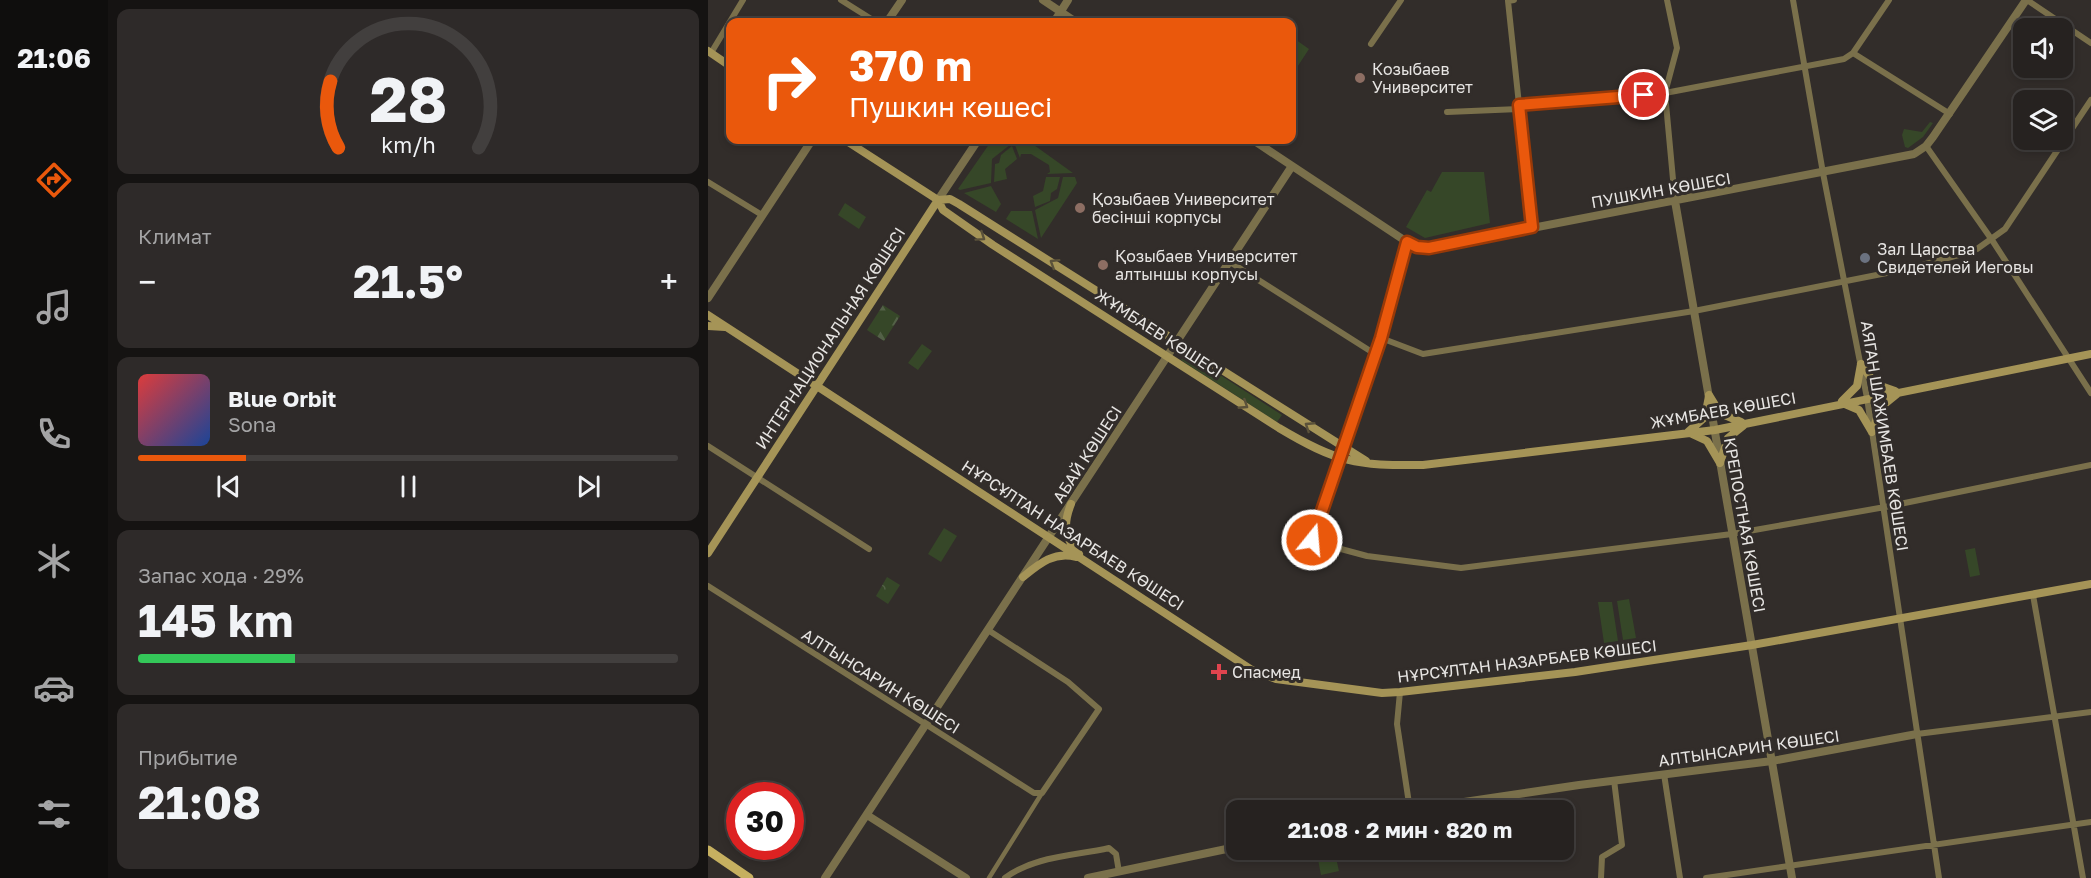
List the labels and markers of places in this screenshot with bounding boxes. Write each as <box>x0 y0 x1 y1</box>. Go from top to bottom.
place label: Козыбаев Университет <box>1372 59 1473 97</box>
pin <box>1618 69 1669 120</box>
marker: Козыбаев Университет <box>1353 71 1367 85</box>
place label: Қозыбаев Университет бесінші корпусы <box>1092 189 1275 227</box>
marker: Қозыбаев Университет бесінші корпусы <box>1073 201 1087 215</box>
place label: Зал Царства Свидетелей Иеговы <box>1877 239 2034 277</box>
place label: Қозыбаев Университет алтыншы корпусы <box>1115 246 1298 284</box>
marker: Зал Царства Свидетелей Иеговы <box>1858 251 1872 265</box>
marker: Қозыбаев Университет алтыншы корпусы <box>1096 258 1110 272</box>
place label: Спасмед <box>1232 662 1301 682</box>
marker: Спасмед <box>1210 663 1228 681</box>

